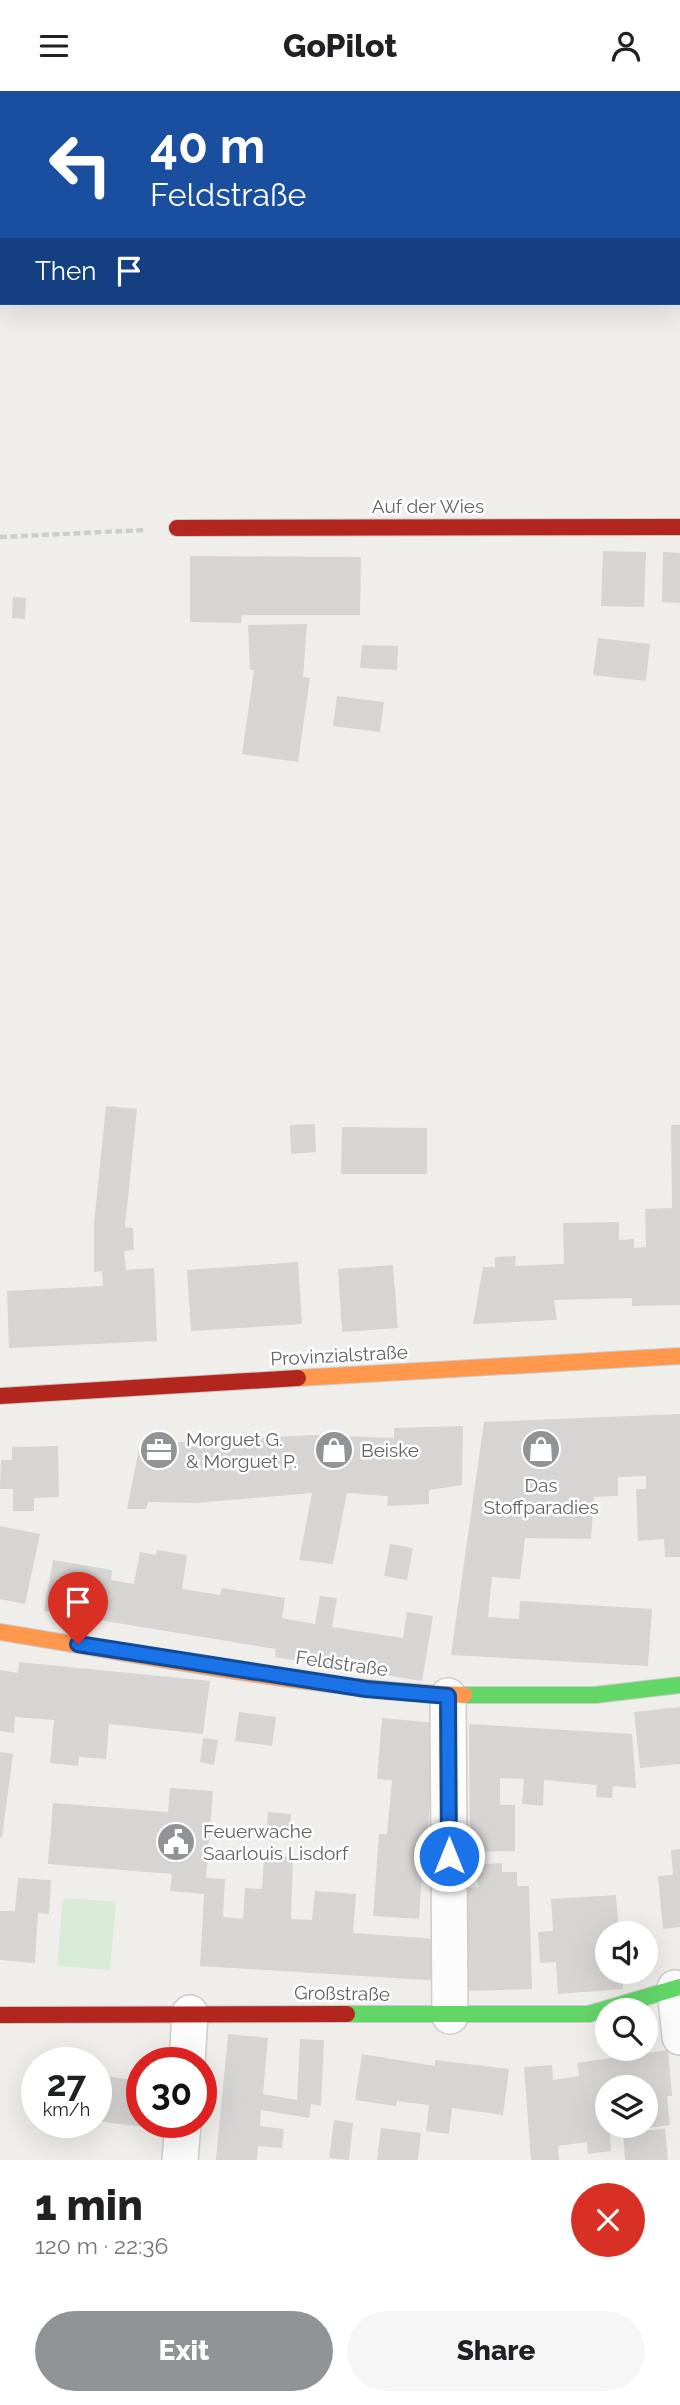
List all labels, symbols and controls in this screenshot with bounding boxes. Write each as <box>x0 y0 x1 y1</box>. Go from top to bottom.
icon: menu <box>35 27 73 65</box>
text: GoPilot <box>283 27 397 64</box>
icon: person <box>607 27 645 65</box>
text: 40 m <box>150 117 265 174</box>
icon: left <box>35 119 126 210</box>
text: Feldstraße <box>150 176 306 213</box>
icon: arrive <box>110 252 148 290</box>
text: Then <box>35 256 96 286</box>
street label: Auf der Wies <box>372 495 484 517</box>
street label: Provinzialstraße <box>270 1340 408 1370</box>
place label: Morguet G. & Morguet P. <box>186 1428 297 1472</box>
shop icon: Das Stoffparadies <box>520 1428 562 1470</box>
office icon: Morguet G. & Morguet P. <box>138 1429 180 1471</box>
shop icon: Beiske <box>313 1429 355 1471</box>
place label: Beiske <box>361 1439 419 1461</box>
place label: Das Stoffparadies <box>483 1474 599 1518</box>
pin <box>48 1572 108 1644</box>
icon: arrive <box>59 1583 97 1621</box>
street label: Feldstraße <box>294 1646 390 1680</box>
position arrow <box>412 1819 486 1893</box>
place label: Feuerwache Saarlouis Lisdorf <box>203 1820 349 1864</box>
public building icon: Feuerwache Saarlouis Lisdorf <box>155 1821 197 1863</box>
map controls <box>595 1921 658 2138</box>
button: sound <box>595 1921 658 1984</box>
street label: Großstraße <box>294 1981 390 2005</box>
button: search <box>595 1998 658 2061</box>
speed limit sign: 30 <box>126 2047 217 2138</box>
text: 27 <box>47 2063 86 2104</box>
button: layers <box>595 2075 658 2138</box>
text: km/h <box>43 2099 90 2120</box>
text: 1 min <box>35 2181 143 2230</box>
button: close <box>571 2183 645 2257</box>
text: 120 m · 22:36 <box>35 2232 168 2259</box>
button: Exit <box>35 2311 333 2391</box>
button: Share <box>347 2311 645 2391</box>

